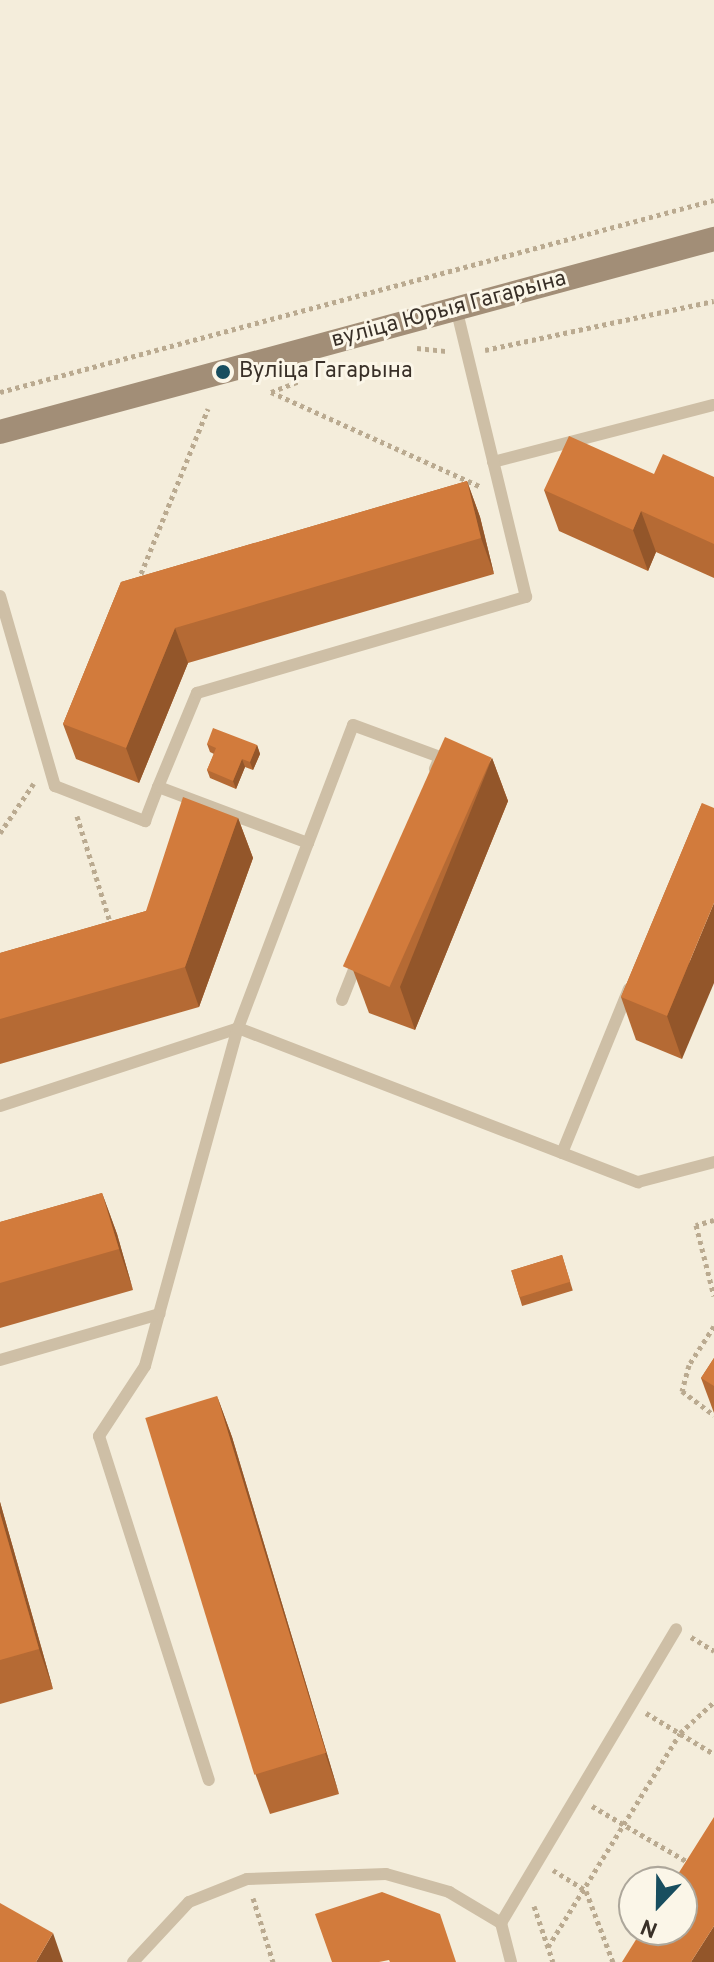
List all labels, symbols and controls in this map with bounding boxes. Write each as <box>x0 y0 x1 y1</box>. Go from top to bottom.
street label: вуліца Юрыя Гагарына <box>329 266 569 354</box>
place label: Вуліца Гагарына <box>239 359 412 385</box>
marker: Вуліца Гагарына <box>214 363 232 381</box>
north arrow <box>618 1866 698 1946</box>
text: N <box>637 1911 662 1942</box>

